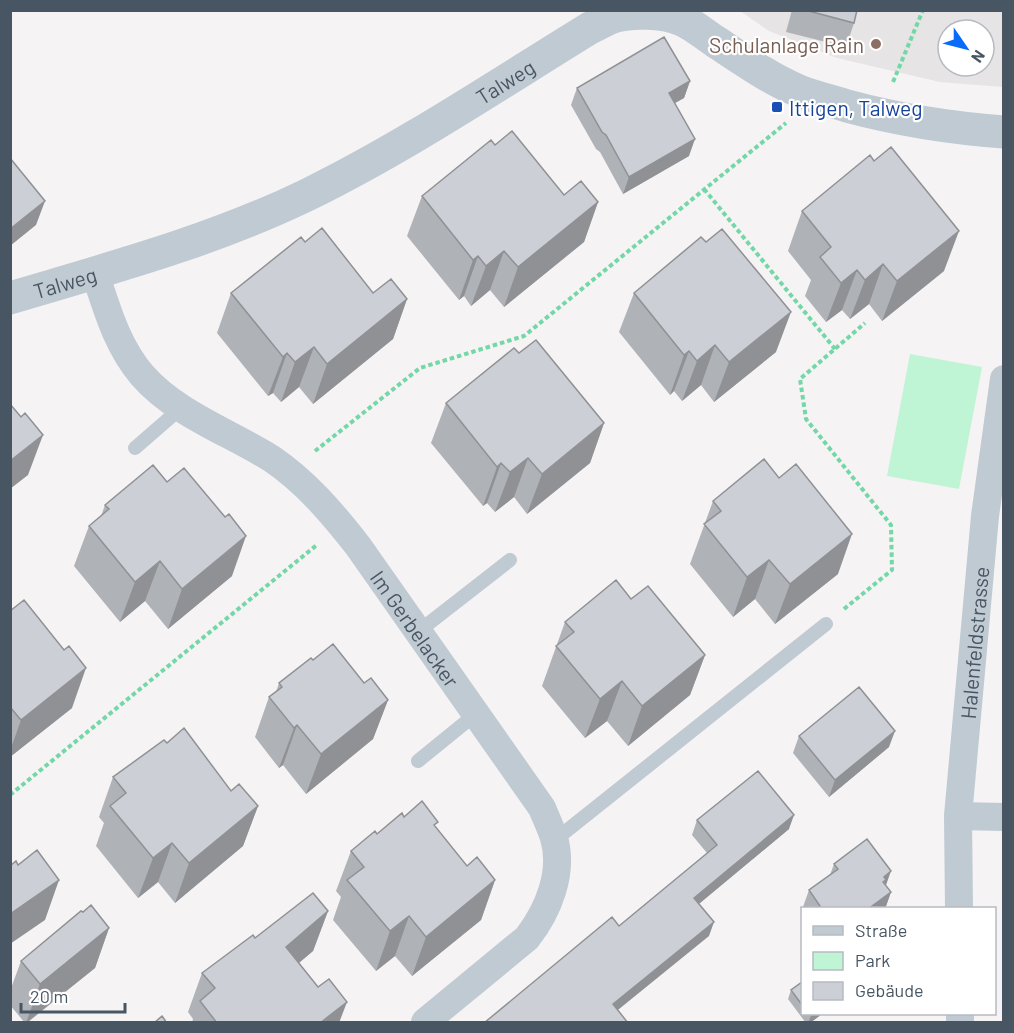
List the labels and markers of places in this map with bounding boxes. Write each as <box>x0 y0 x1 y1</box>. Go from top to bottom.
place label: Schulanlage Rain <box>709 32 864 57</box>
marker: Schulanlage Rain <box>869 37 883 51</box>
place label: Ittigen, Talweg <box>789 95 923 120</box>
marker: Ittigen, Talweg <box>770 100 784 114</box>

